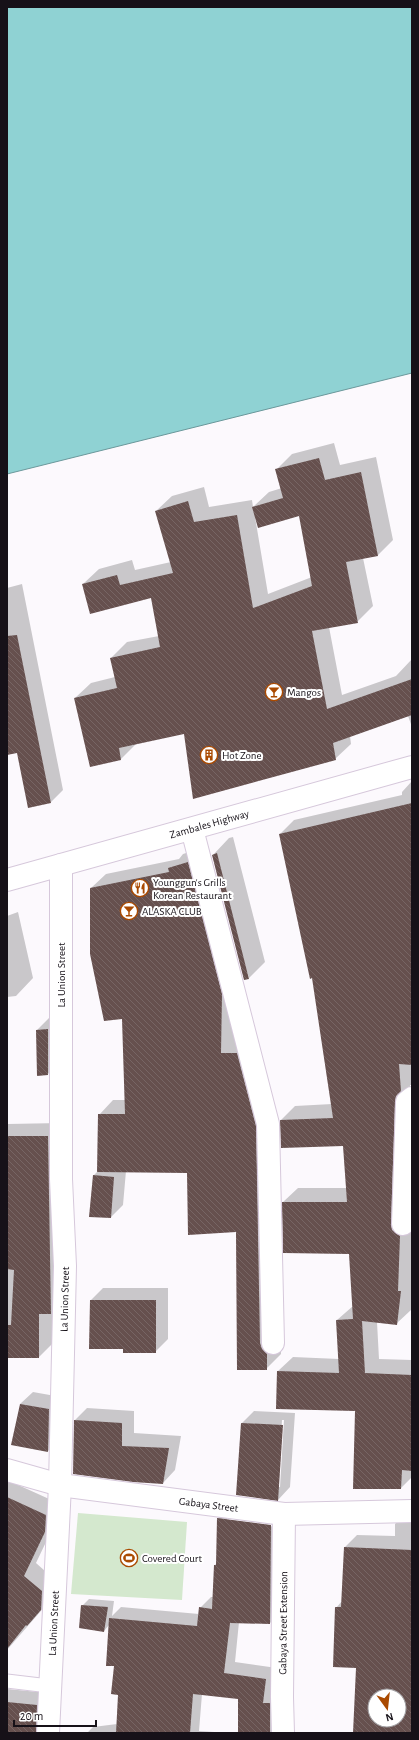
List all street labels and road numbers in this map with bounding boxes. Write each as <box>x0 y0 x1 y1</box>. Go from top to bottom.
street label: Zambales Highway <box>168 807 251 840</box>
street label: La Union Street <box>56 942 67 1008</box>
street label: La Union Street <box>58 1266 70 1332</box>
street label: Gabaya Street <box>178 1495 239 1514</box>
street label: Gabaya Street Extension <box>277 1571 289 1675</box>
street label: La Union Street <box>46 1590 60 1656</box>

